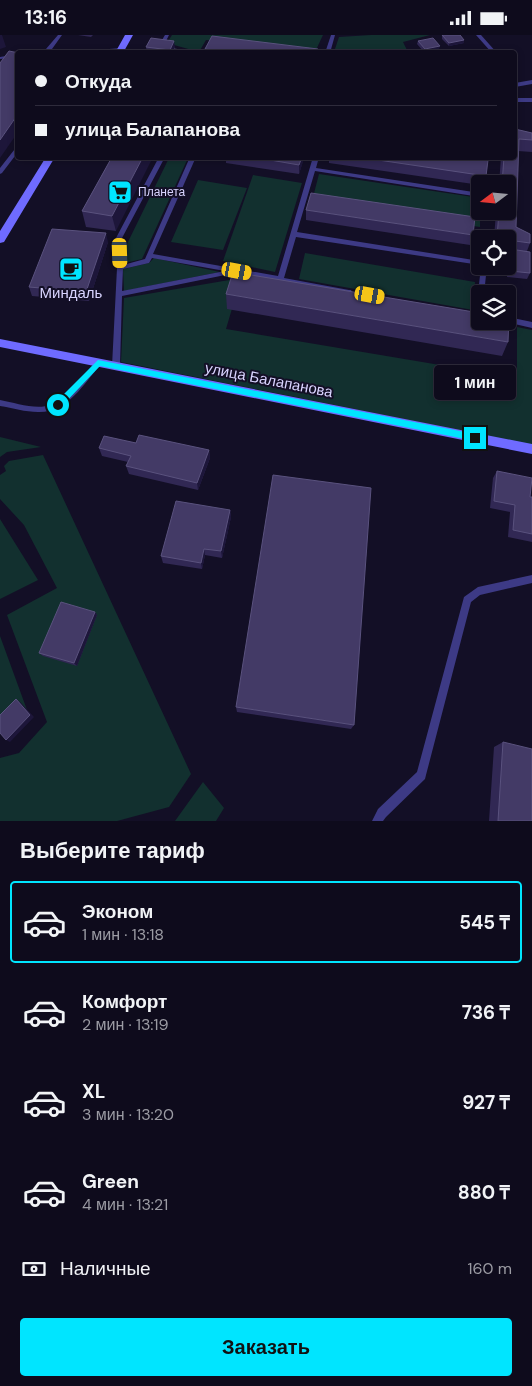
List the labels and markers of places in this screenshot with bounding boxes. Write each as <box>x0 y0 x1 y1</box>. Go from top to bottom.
supermarket icon: Планета <box>107 179 133 205</box>
place label: Планета <box>138 184 186 200</box>
cafe icon: Миндаль <box>58 256 84 282</box>
place label: Миндаль <box>40 283 103 303</box>

